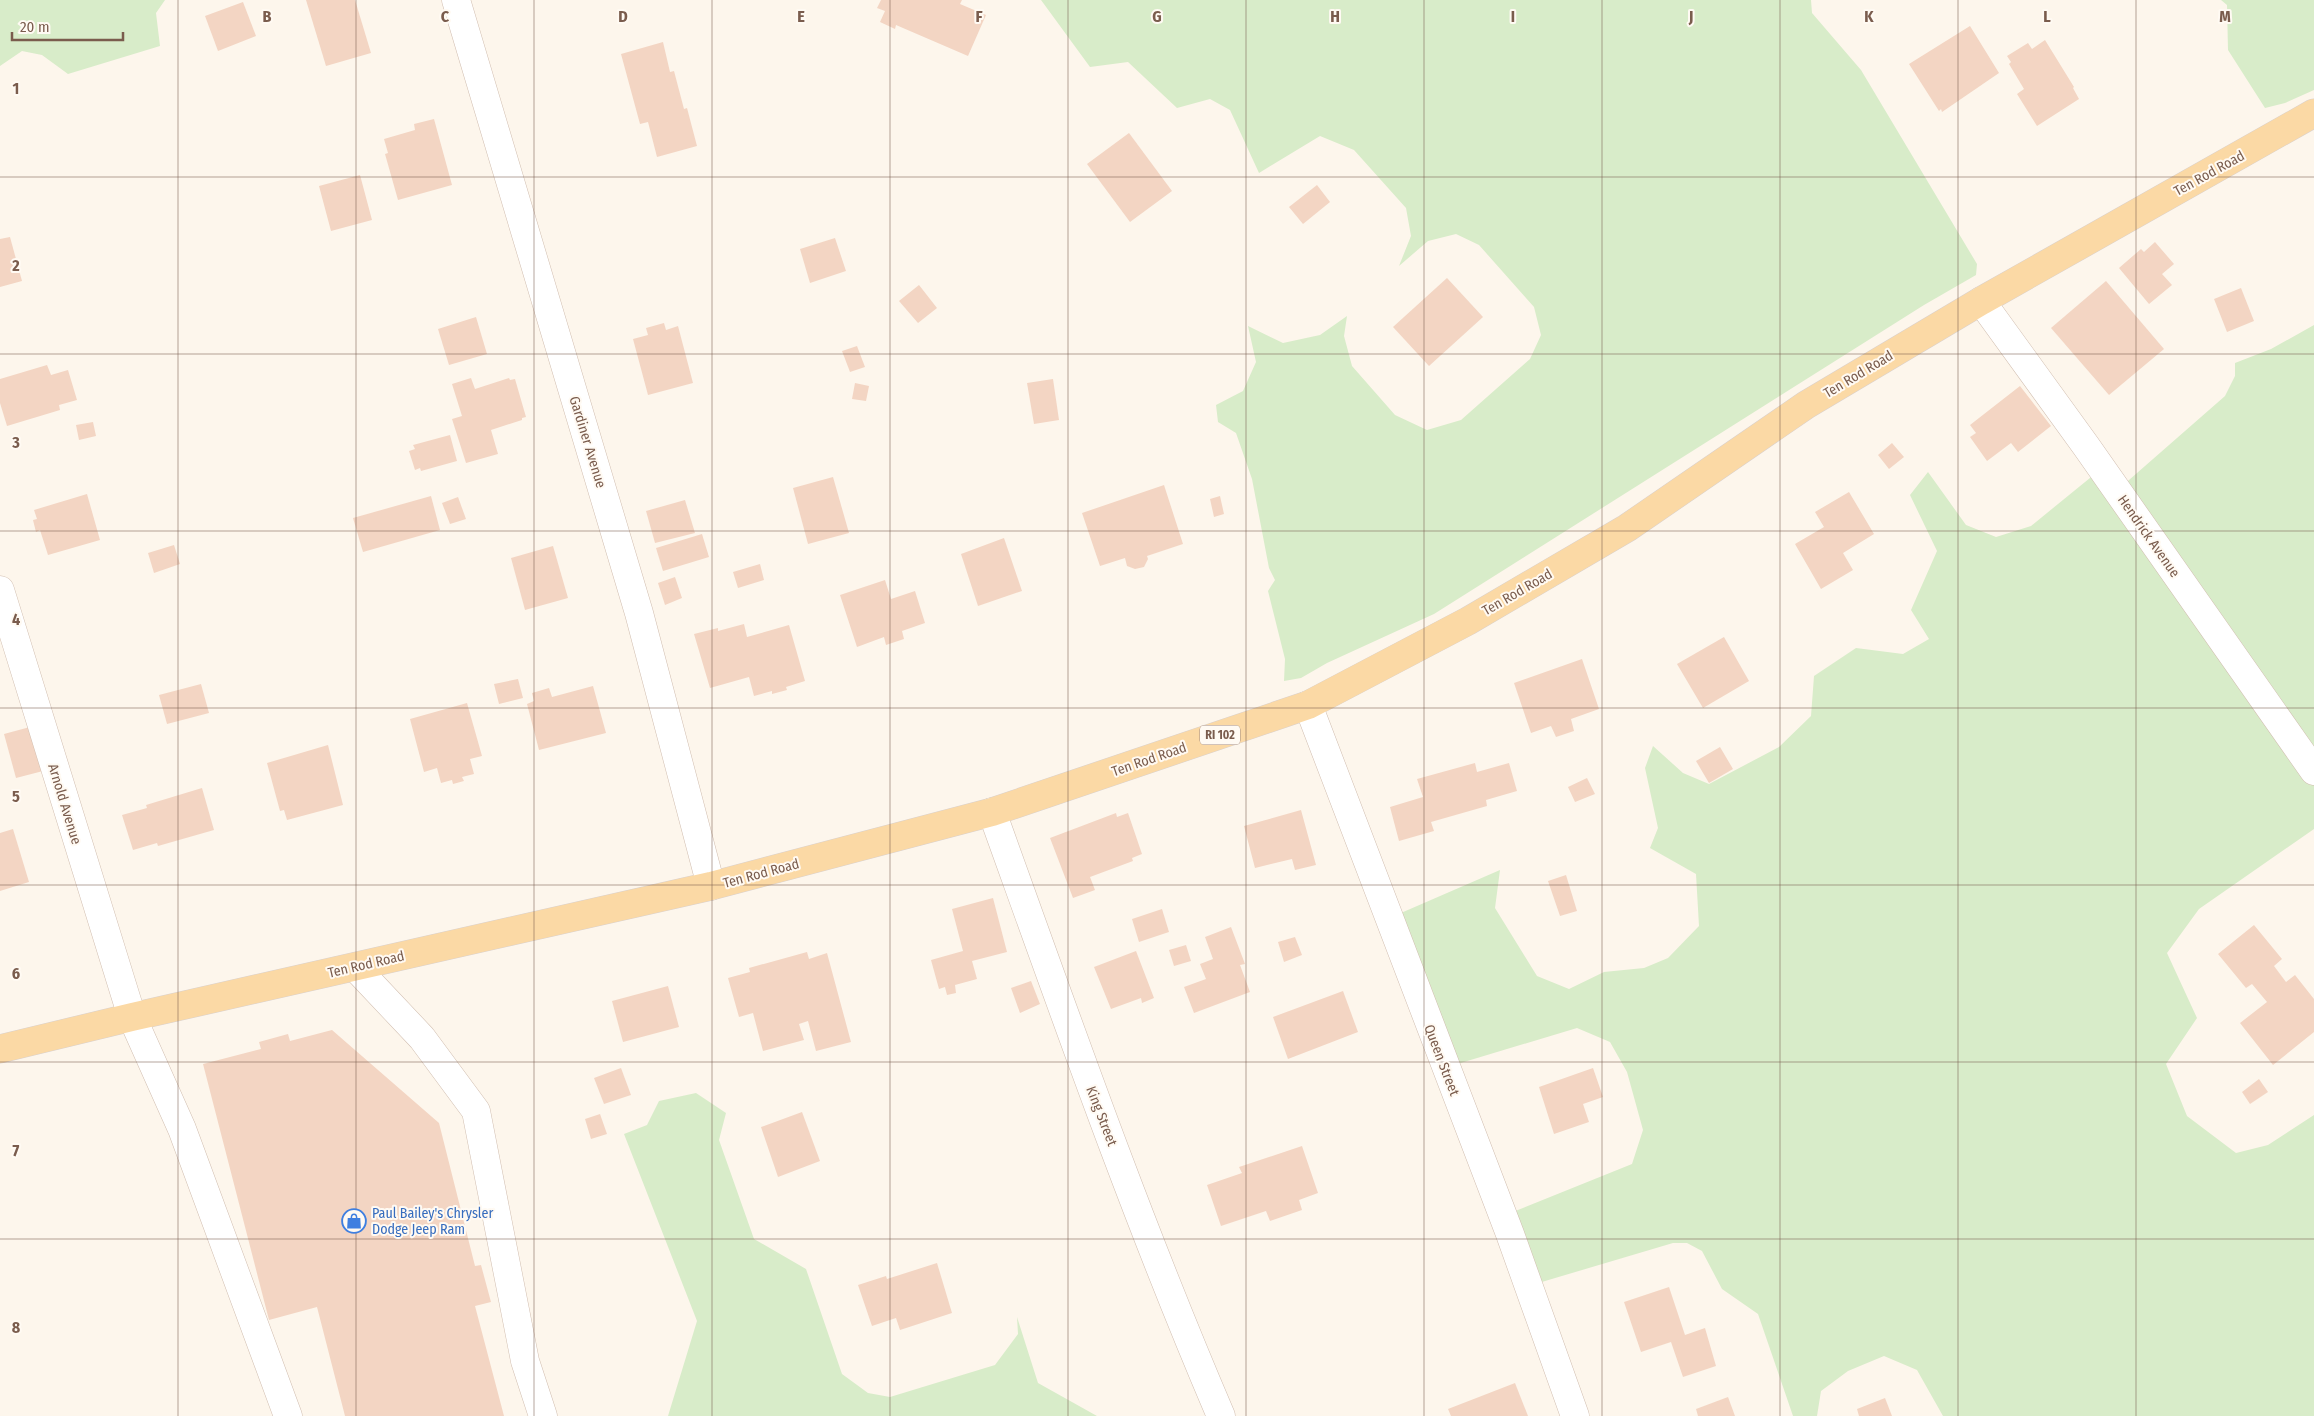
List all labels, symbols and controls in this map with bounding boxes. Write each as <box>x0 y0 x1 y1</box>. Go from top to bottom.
text: B <box>263 7 272 26</box>
text: C <box>441 7 450 26</box>
text: D <box>618 7 628 26</box>
text: E <box>797 7 805 26</box>
text: F <box>975 7 983 26</box>
text: G <box>1152 7 1162 26</box>
text: H <box>1330 7 1340 26</box>
text: I <box>1511 7 1515 26</box>
text: J <box>1688 7 1693 26</box>
text: K <box>1864 7 1874 26</box>
text: L <box>2043 7 2051 26</box>
text: M <box>2219 7 2231 26</box>
scale bar <box>12 10 124 42</box>
text: 20 m <box>20 18 50 36</box>
text: 1 <box>13 79 19 98</box>
street label: Ten Rod Road <box>2171 147 2247 200</box>
text: 2 <box>11 256 20 275</box>
street label: Ten Rod Road <box>1820 347 1896 402</box>
street label: Gardiner Avenue <box>566 394 610 490</box>
text: 3 <box>11 433 20 452</box>
street label: Hendrick Avenue <box>2114 492 2183 581</box>
street label: Ten Rod Road <box>1479 566 1555 619</box>
text: 4 <box>12 610 20 629</box>
road number: RI 102 <box>1200 726 1240 744</box>
street label: Ten Rod Road <box>1110 739 1189 780</box>
street label: Arnold Avenue <box>44 762 85 847</box>
text: 5 <box>12 787 20 806</box>
street label: Ten Rod Road <box>721 855 801 892</box>
street label: Ten Rod Road <box>326 947 406 982</box>
text: 6 <box>12 964 20 983</box>
street label: Queen Street <box>1420 1022 1463 1099</box>
street label: King Street <box>1082 1084 1121 1149</box>
text: 7 <box>13 1141 20 1160</box>
place label: Paul Bailey's Chrysler Dodge Jeep Ram <box>372 1205 493 1238</box>
shop icon: Paul Bailey's Chrysler Dodge Jeep Ram <box>341 1208 367 1234</box>
text: 8 <box>12 1318 21 1337</box>

